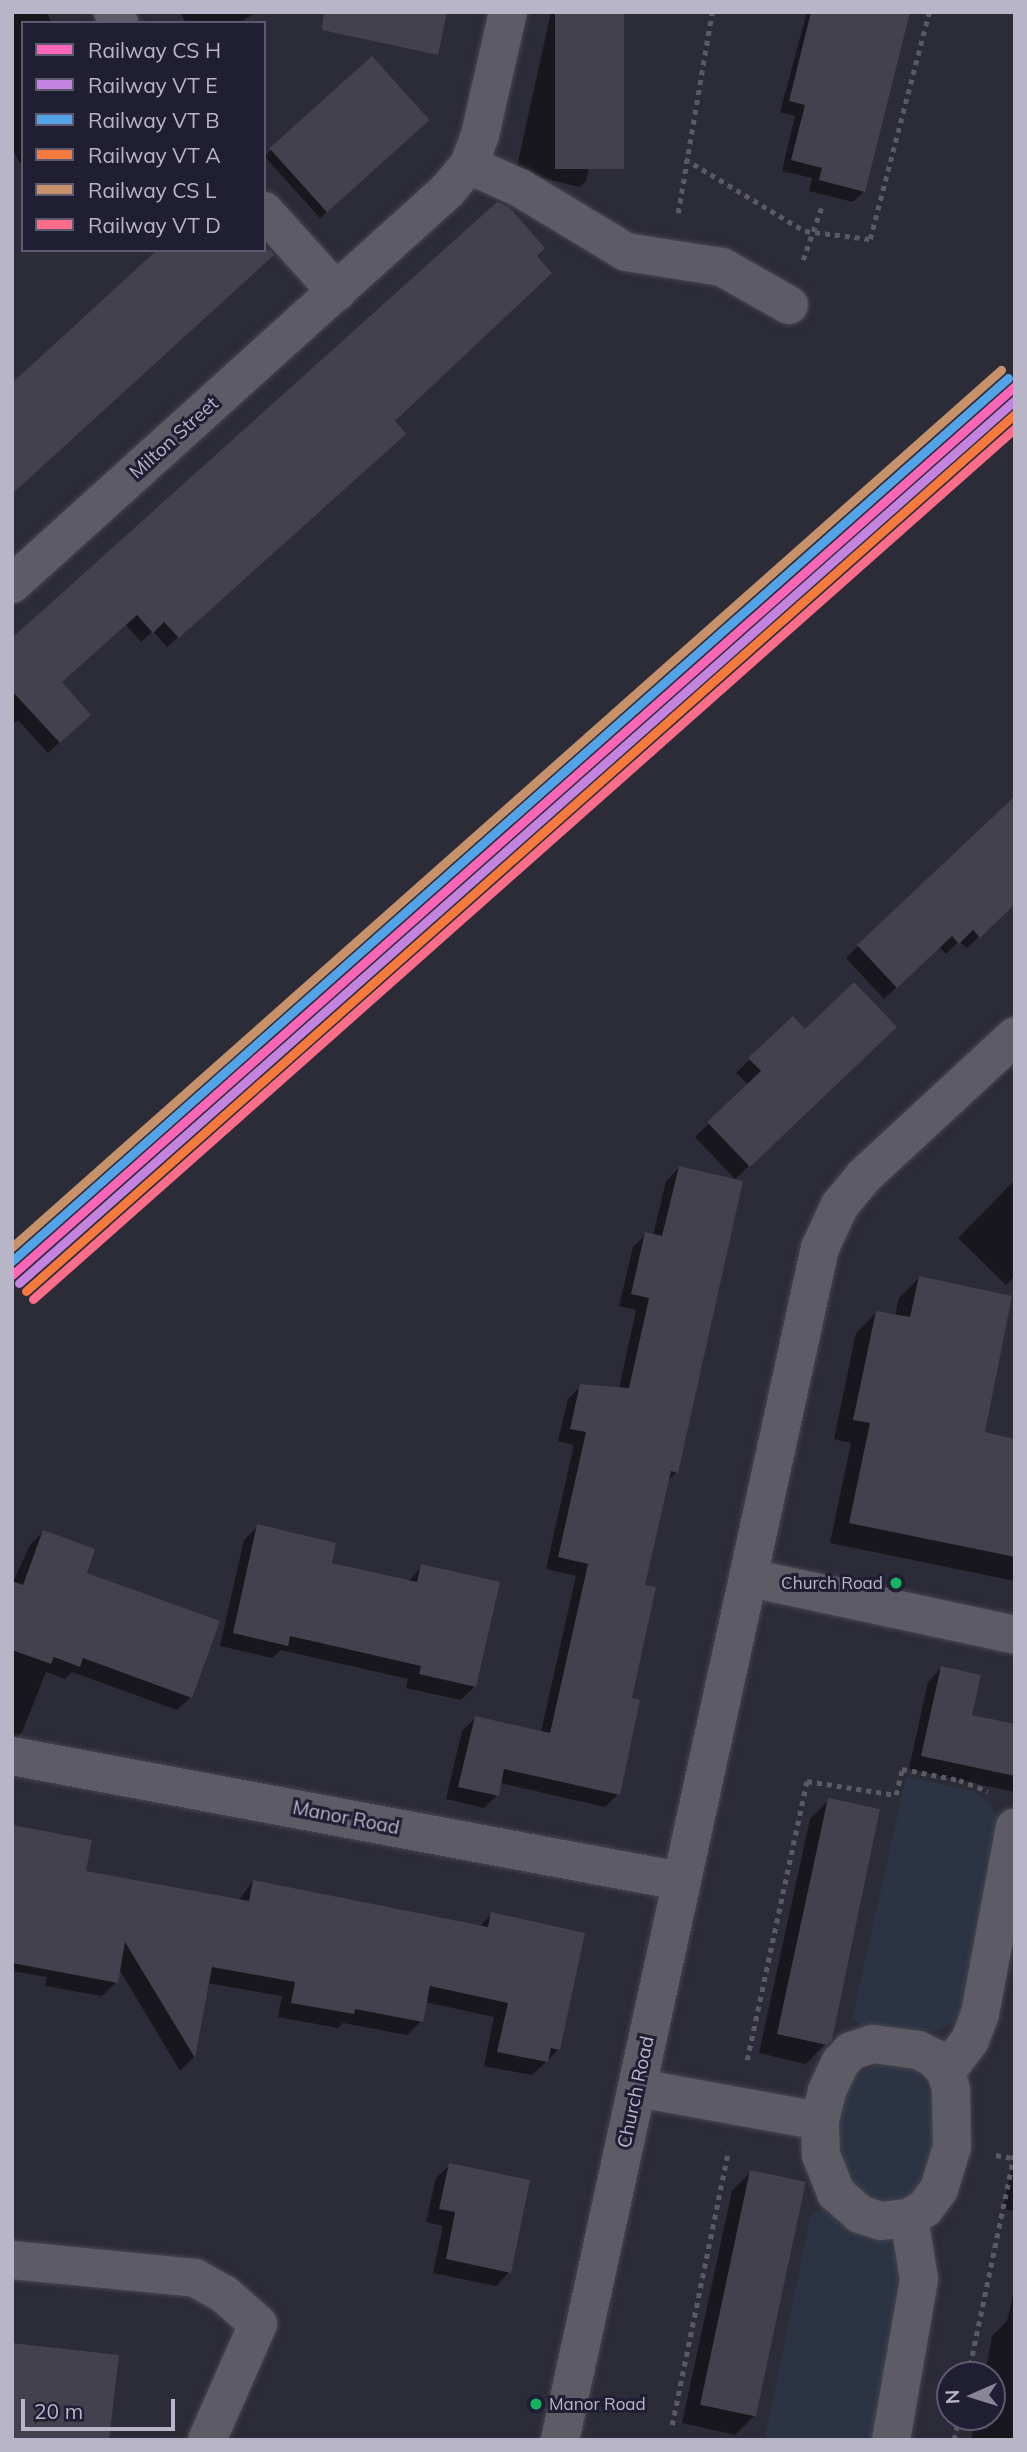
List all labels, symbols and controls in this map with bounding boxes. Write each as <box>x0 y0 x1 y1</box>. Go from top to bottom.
legend <box>21 21 266 252</box>
text: Railway CS H <box>88 37 221 63</box>
text: Railway VT E <box>88 72 218 98</box>
text: Railway VT B <box>88 107 220 133</box>
text: Railway VT A <box>88 142 221 168</box>
text: Railway CS L <box>88 177 216 203</box>
text: Railway VT D <box>88 212 221 238</box>
street label: Milton Street <box>125 392 223 484</box>
place label: Church Road <box>781 1573 883 1593</box>
marker: Church Road <box>889 1576 903 1590</box>
street label: Manor Road <box>291 1796 401 1840</box>
street label: Church Road <box>613 2034 659 2150</box>
north arrow <box>936 2361 1006 2431</box>
scale bar <box>24 2386 178 2430</box>
text: N <box>940 2389 964 2405</box>
place label: Manor Road <box>549 2394 646 2414</box>
marker: Manor Road <box>529 2397 543 2411</box>
text: 20 m <box>34 2398 83 2424</box>

